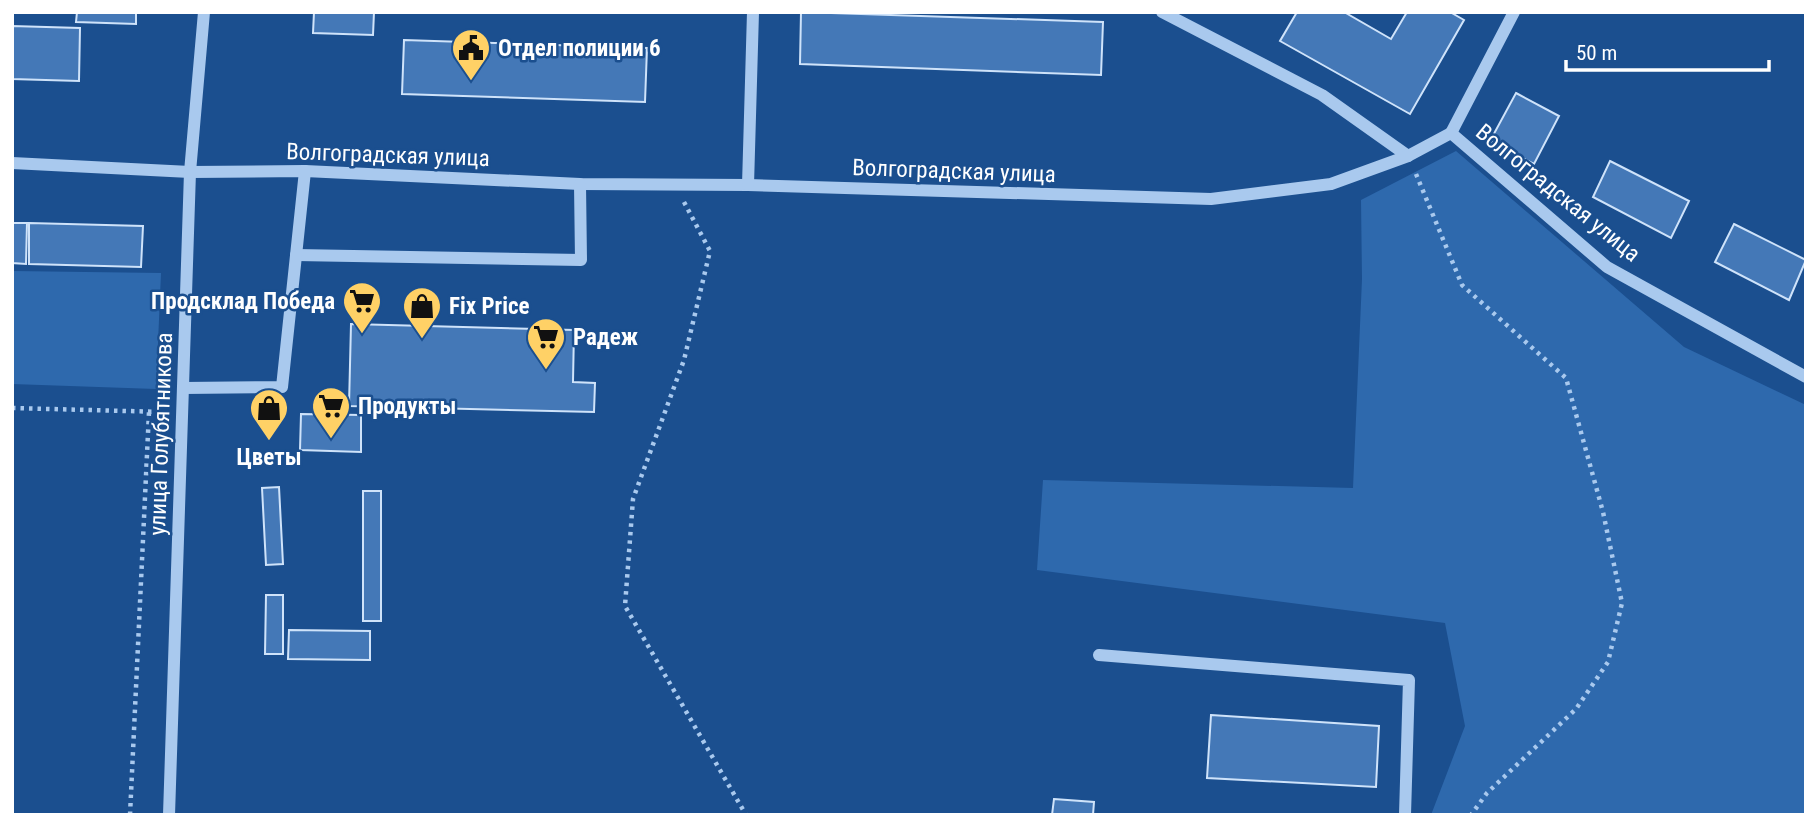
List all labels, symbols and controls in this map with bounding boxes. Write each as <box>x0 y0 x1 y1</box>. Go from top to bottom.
public building icon: Отдел полиции 6 <box>450 27 492 82</box>
scale bar <box>1566 28 1769 72</box>
place label: Отдел полиции 6 <box>498 35 661 62</box>
text: 50 m <box>1576 41 1617 65</box>
street label: Волгоградская улица <box>1470 118 1646 268</box>
street label: Волгоградская улица <box>286 138 490 172</box>
street label: Волгоградская улица <box>852 154 1056 188</box>
supermarket icon: Продсклад Победа <box>341 280 383 335</box>
shop icon: Fix Price <box>401 285 443 340</box>
place label: Продсклад Победа <box>151 288 335 315</box>
place label: Fix Price <box>449 293 530 320</box>
supermarket icon: Радеж <box>525 316 567 371</box>
place label: Радеж <box>573 324 638 351</box>
street label: улица Голубятникова <box>144 332 178 536</box>
supermarket icon: Продукты <box>310 385 352 440</box>
shop icon: Цветы <box>248 387 290 442</box>
place label: Продукты <box>358 393 456 420</box>
place label: Цветы <box>237 444 301 471</box>

